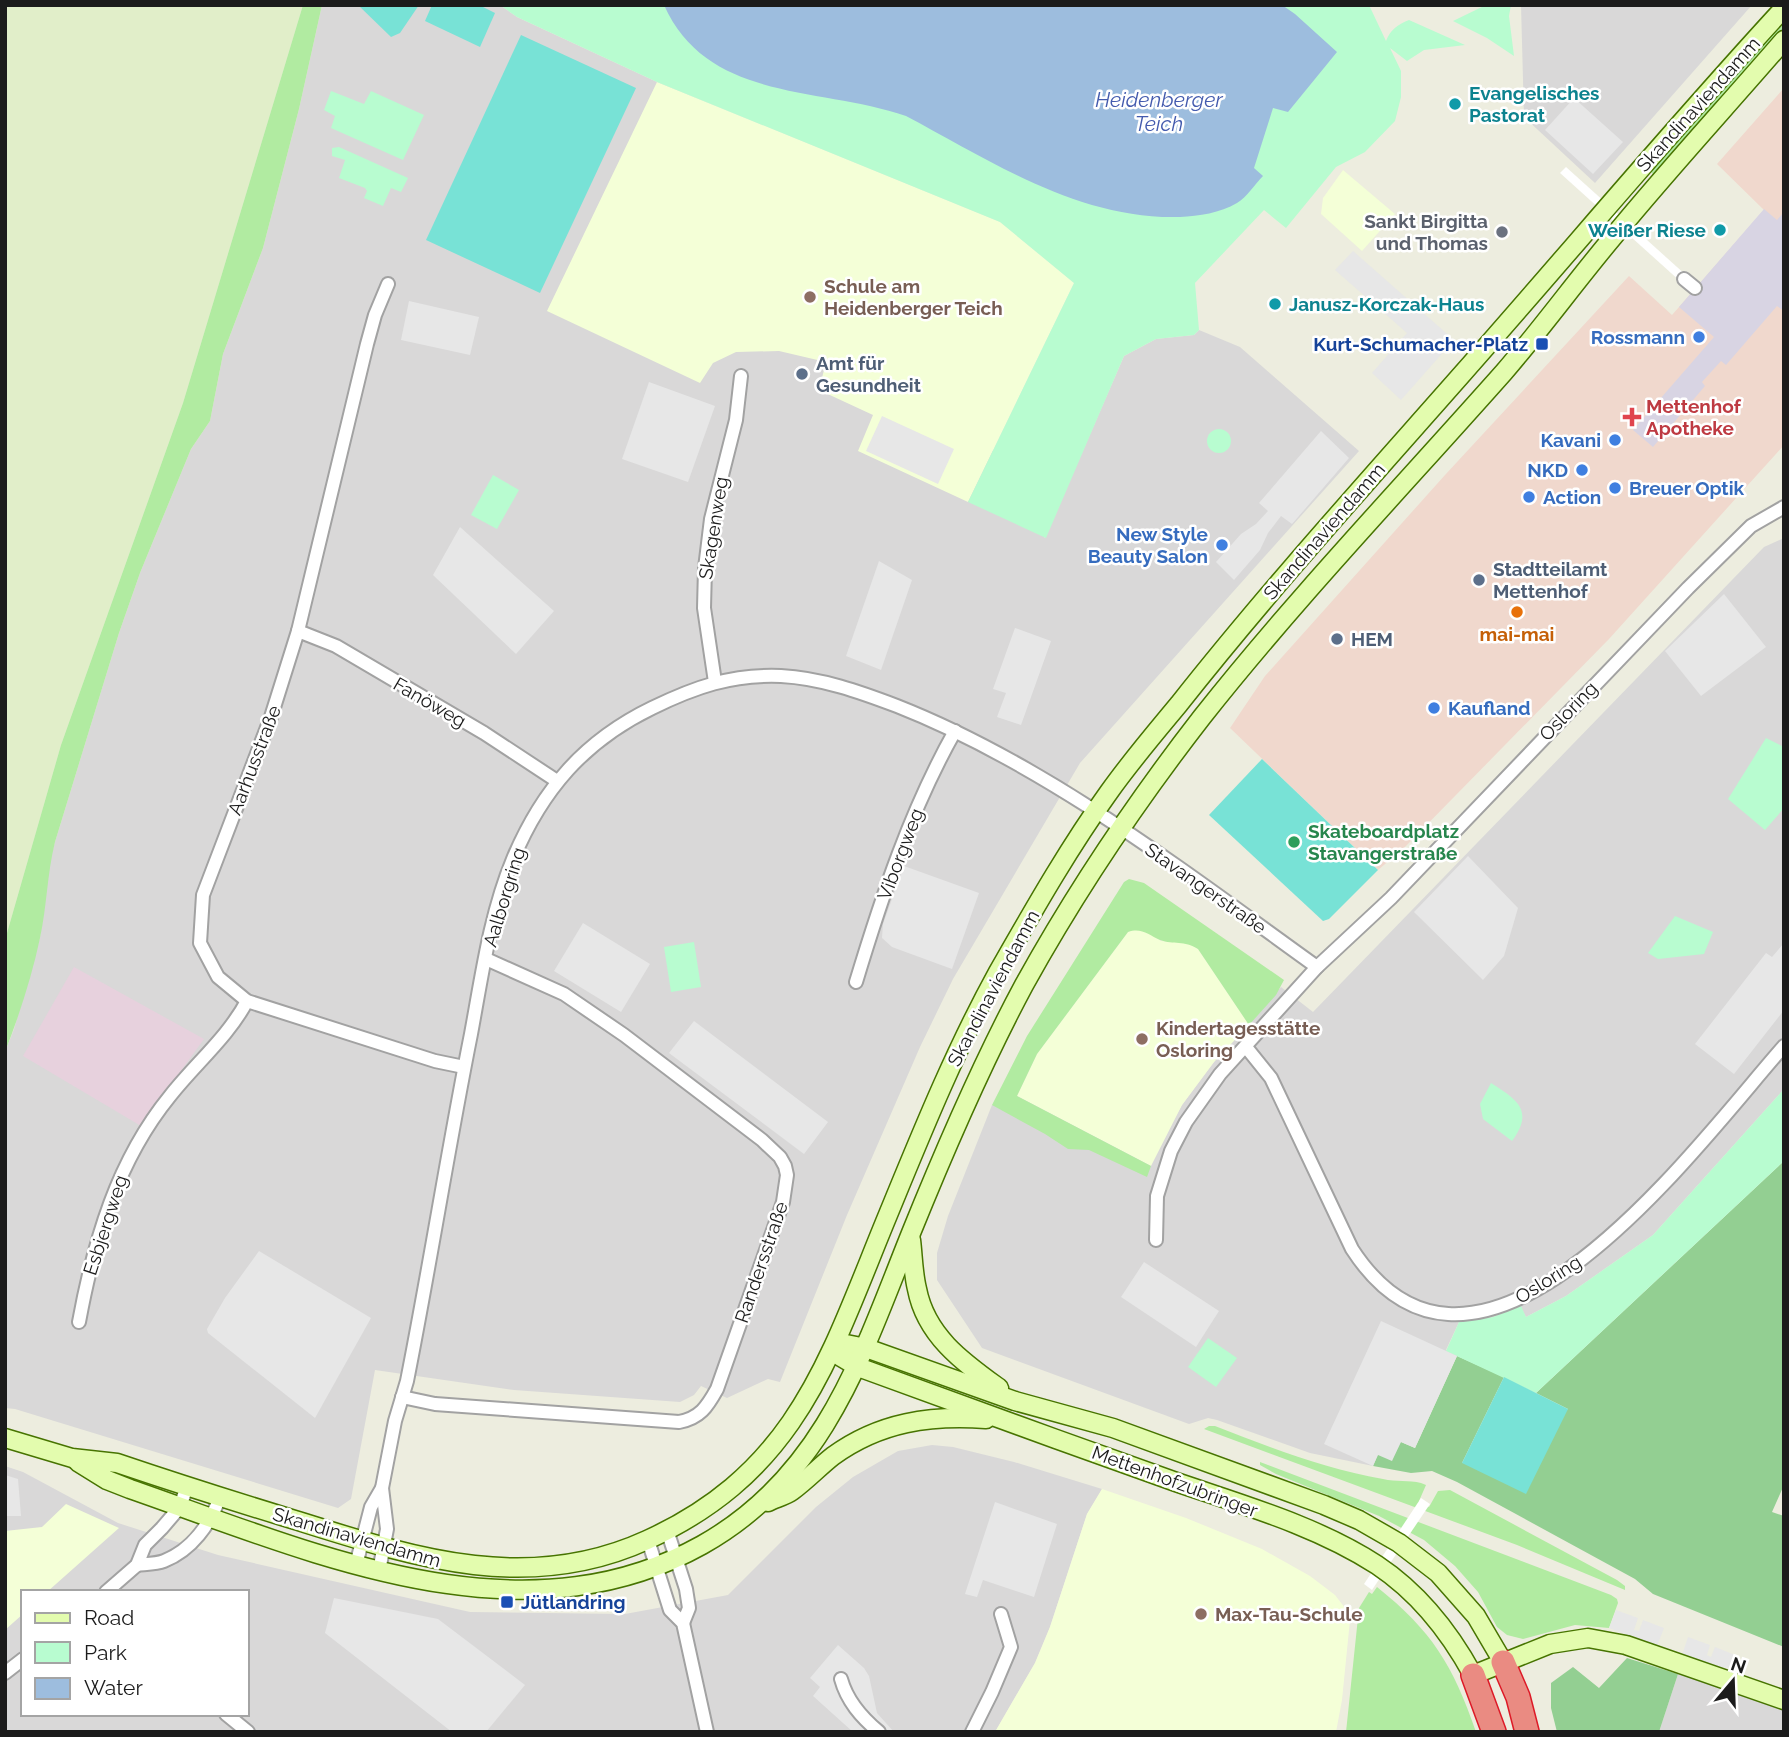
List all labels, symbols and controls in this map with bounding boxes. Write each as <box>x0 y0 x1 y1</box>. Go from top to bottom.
street label: Skandinaviendamm <box>1632 32 1764 176</box>
place label: Evangelisches Pastorat <box>1469 82 1599 126</box>
water label: Heidenberger Teich <box>1095 87 1224 136</box>
marker: Evangelisches Pastorat <box>1447 96 1463 112</box>
place label: Sankt Birgitta und Thomas <box>1364 210 1488 254</box>
place label: Weißer Riese <box>1588 219 1706 241</box>
marker: Weißer Riese <box>1712 222 1728 238</box>
marker: Sankt Birgitta und Thomas <box>1494 224 1510 240</box>
place label: Schule am Heidenberger Teich <box>824 275 1003 319</box>
marker: Schule am Heidenberger Teich <box>802 289 818 305</box>
place label: Janusz-Korczak-Haus <box>1289 293 1484 315</box>
marker: Janusz-Korczak-Haus <box>1267 296 1283 312</box>
place label: Rossmann <box>1591 326 1685 348</box>
marker: Rossmann <box>1691 329 1707 345</box>
place label: Kurt-Schumacher-Platz <box>1313 333 1528 355</box>
marker: Kurt-Schumacher-Platz <box>1534 336 1550 352</box>
place label: Amt für Gesundheit <box>816 352 922 396</box>
marker: Amt für Gesundheit <box>794 366 810 382</box>
place label: Mettenhof Apotheke <box>1646 395 1742 439</box>
marker: Mettenhof Apotheke <box>1624 409 1640 425</box>
place label: Kavani <box>1540 429 1601 451</box>
marker: Kavani <box>1607 432 1623 448</box>
street label: Skandinaviendamm <box>1259 458 1389 604</box>
place label: NKD <box>1527 459 1568 481</box>
marker: NKD <box>1574 462 1590 478</box>
street label: Skagenweg <box>694 475 732 581</box>
place label: Breuer Optik <box>1629 477 1744 499</box>
marker: Breuer Optik <box>1607 480 1623 496</box>
place label: Action <box>1543 486 1601 508</box>
marker: Action <box>1521 489 1537 505</box>
place label: New Style Beauty Salon <box>1088 523 1208 567</box>
marker: New Style Beauty Salon <box>1214 537 1230 553</box>
place label: Stadtteilamt Mettenhof <box>1493 558 1608 602</box>
marker: Stadtteilamt Mettenhof <box>1471 572 1487 588</box>
marker: mai-mai <box>1509 604 1525 620</box>
place label: mai-mai <box>1480 623 1554 645</box>
place label: HEM <box>1351 628 1393 650</box>
marker: HEM <box>1329 631 1345 647</box>
street label: Fanöweg <box>390 672 470 732</box>
street label: Osloring <box>1535 677 1601 745</box>
place label: Kaufland <box>1448 697 1530 719</box>
marker: Kaufland <box>1426 700 1442 716</box>
street label: Aarhusstraße <box>223 702 285 818</box>
street label: Viborgweg <box>872 805 928 903</box>
place label: Skateboardplatz Stavangerstraße <box>1308 820 1459 864</box>
marker: Skateboardplatz Stavangerstraße <box>1286 834 1302 850</box>
street label: Stavangerstraße <box>1141 838 1271 938</box>
street label: Aalborgring <box>478 845 530 949</box>
street label: Skandinaviendamm <box>943 906 1043 1070</box>
place label: Kindertagesstätte Osloring <box>1156 1017 1320 1061</box>
marker: Kindertagesstätte Osloring <box>1134 1031 1150 1047</box>
street label: Esbjergweg <box>78 1172 132 1278</box>
street label: Randersstraße <box>730 1199 792 1325</box>
street label: Osloring <box>1511 1250 1585 1308</box>
street label: Mettenhofzubringer <box>1089 1441 1261 1521</box>
street label: Skandinaviendamm <box>270 1502 444 1572</box>
legend <box>21 1590 248 1716</box>
place label: Jütlandring <box>521 1591 626 1613</box>
marker: Jütlandring <box>499 1594 515 1610</box>
place label: Max-Tau-Schule <box>1215 1603 1363 1625</box>
text: Road <box>84 1605 134 1630</box>
marker: Max-Tau-Schule <box>1193 1606 1209 1622</box>
text: Park <box>84 1640 127 1665</box>
north arrow <box>1698 1646 1768 1716</box>
text: N <box>1728 1652 1749 1678</box>
text: Water <box>84 1675 143 1700</box>

